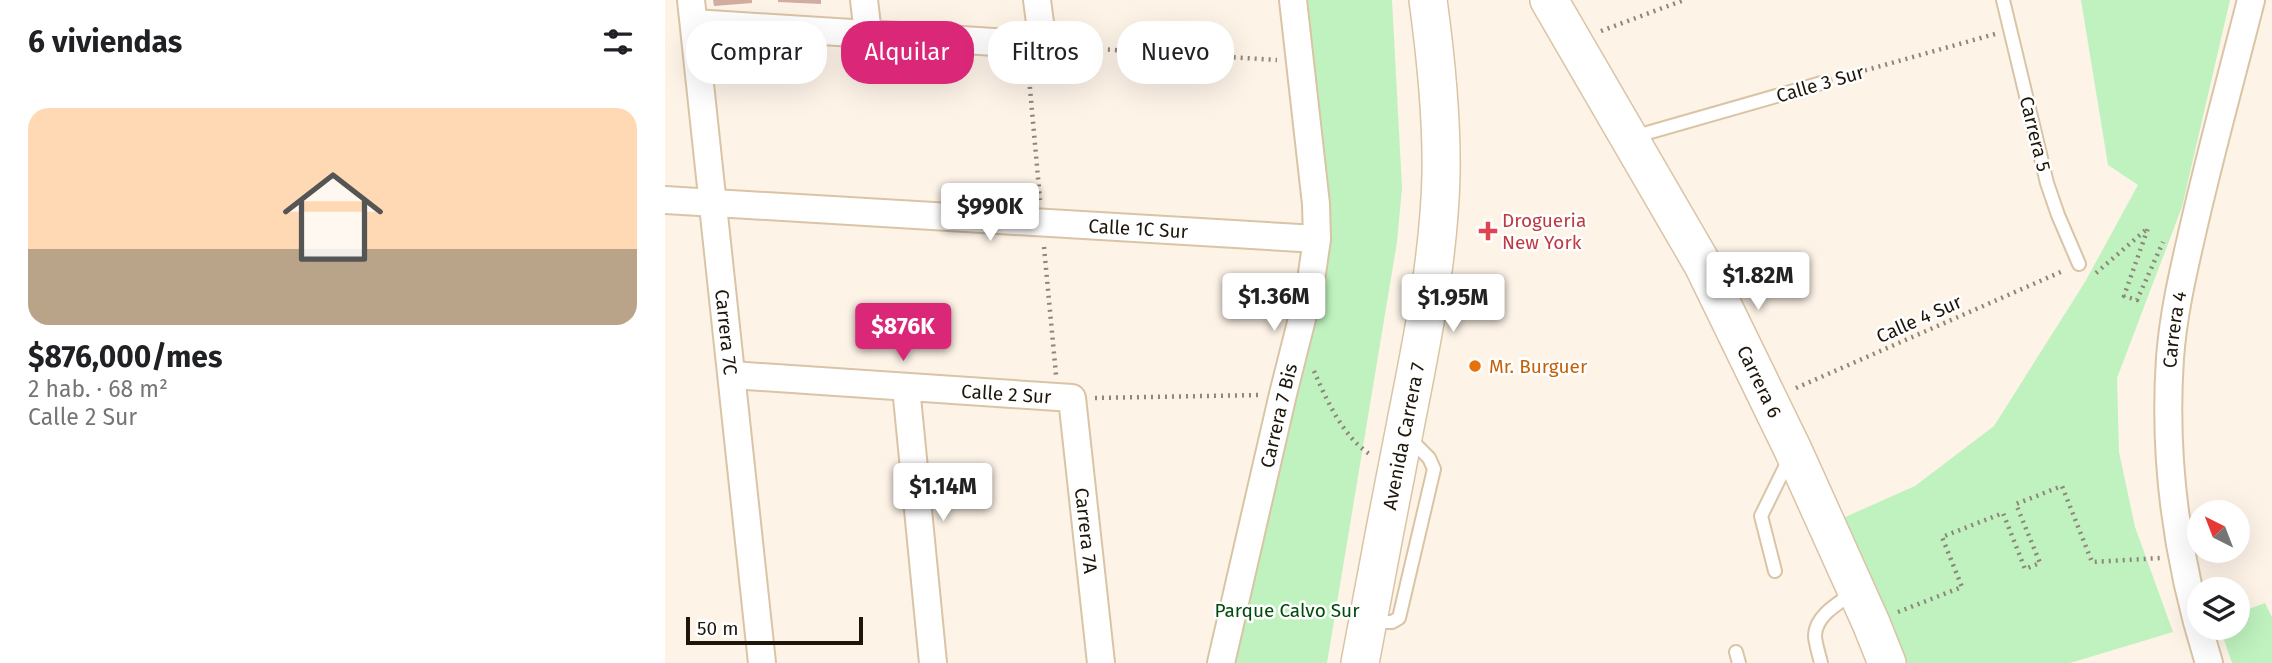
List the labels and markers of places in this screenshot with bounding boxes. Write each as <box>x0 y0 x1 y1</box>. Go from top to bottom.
pin: $990K <box>941 184 1039 243</box>
place label: Drogueria New York <box>1502 209 1586 254</box>
marker: Drogueria New York <box>1480 223 1496 239</box>
pin: $1.82M <box>1701 252 1815 312</box>
pin: $1.36M <box>1217 274 1331 333</box>
pin: $1.95M <box>1396 274 1510 334</box>
pin: $876K <box>854 304 952 363</box>
place label: Mr. Burguer <box>1489 355 1588 378</box>
marker: Mr. Burguer <box>1467 358 1483 374</box>
pin: $1.14M <box>886 463 1000 523</box>

